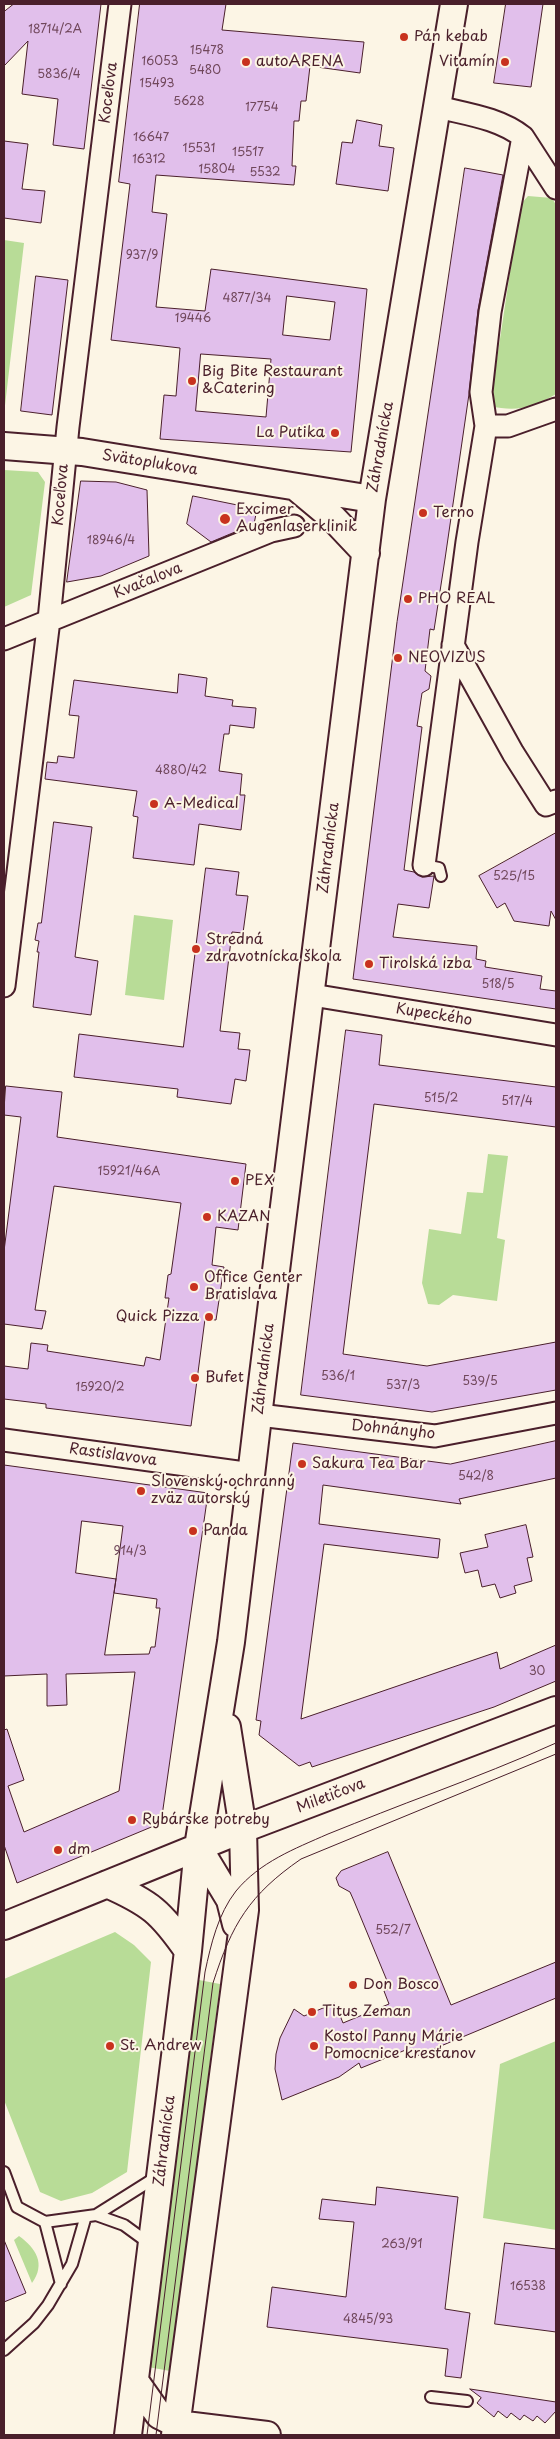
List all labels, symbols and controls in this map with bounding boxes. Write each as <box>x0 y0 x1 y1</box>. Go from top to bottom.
house number: 18714/2A <box>28 23 82 37</box>
place label: Pán kebab <box>414 28 488 46</box>
marker: Pán kebab <box>398 31 410 43</box>
house number: 15478 <box>190 44 224 58</box>
place label: autoARENA <box>256 53 344 71</box>
place label: Vitamín <box>439 53 495 71</box>
house number: 16053 <box>142 55 178 69</box>
marker: autoARENA <box>240 56 252 68</box>
marker: Vitamín <box>499 56 511 68</box>
street label: Koceľova <box>96 61 122 125</box>
house number: 5480 <box>189 64 221 78</box>
house number: 5836/4 <box>37 68 81 82</box>
house number: 15493 <box>139 77 175 91</box>
house number: 5628 <box>173 95 205 109</box>
house number: 17754 <box>245 101 279 115</box>
house number: 16647 <box>133 131 169 145</box>
house number: 15531 <box>183 142 215 156</box>
house number: 15517 <box>232 146 264 160</box>
house number: 16312 <box>132 153 166 167</box>
house number: 15804 <box>198 163 236 177</box>
house number: 5532 <box>249 166 281 180</box>
house number: 937/9 <box>126 249 158 263</box>
house number: 4877/34 <box>223 292 271 306</box>
house number: 19446 <box>175 312 211 326</box>
place label: Big Bite Restaurant &Catering <box>202 363 343 398</box>
marker: Big Bite Restaurant &Catering <box>186 375 198 387</box>
street label: Záhradnícka <box>364 400 398 494</box>
place label: La Putika <box>256 424 325 442</box>
marker: La Putika <box>329 427 341 439</box>
street label: Svätoplukova <box>101 447 199 479</box>
street label: Koceľova <box>49 463 73 527</box>
place label: Excimer Augenlaserklinik <box>236 501 357 536</box>
place label: Terno <box>433 504 474 522</box>
marker: Terno <box>417 507 429 519</box>
marker: Excimer Augenlaserklinik <box>218 512 232 526</box>
house number: 18946/4 <box>87 534 135 548</box>
street label: Kvačalova <box>111 559 185 603</box>
place label: PHO REAL <box>418 590 495 608</box>
marker: PHO REAL <box>402 593 414 605</box>
place label: NEOVIZUS <box>408 649 486 667</box>
marker: NEOVIZUS <box>392 652 404 664</box>
house number: 4880/42 <box>155 764 207 778</box>
place label: A-Medical <box>164 795 239 813</box>
marker: A-Medical <box>148 798 160 810</box>
street label: Záhradnícka <box>314 801 344 895</box>
house number: 525/15 <box>493 870 535 884</box>
place label: Stredná zdravotnícka škola <box>206 931 341 966</box>
marker: Stredná zdravotnícka škola <box>190 943 202 955</box>
place label: Tirolská izba <box>379 955 472 973</box>
marker: Tirolská izba <box>363 958 375 970</box>
house number: 518/5 <box>482 978 514 992</box>
street label: Kupeckého <box>395 1000 473 1030</box>
house number: 515/2 <box>424 1092 458 1106</box>
house number: 517/4 <box>501 1095 533 1109</box>
house number: 15921/46A <box>98 1165 160 1179</box>
place label: PEX <box>245 1172 274 1190</box>
marker: PEX <box>229 1175 241 1187</box>
place label: KAZAN <box>217 1208 271 1226</box>
marker: KAZAN <box>201 1211 213 1223</box>
place label: Office Center Bratislava <box>204 1269 302 1304</box>
marker: Office Center Bratislava <box>188 1281 200 1293</box>
place label: Quick Pizza <box>116 1308 199 1326</box>
marker: Quick Pizza <box>203 1311 215 1323</box>
street label: Záhradnícka <box>249 1322 279 1416</box>
place label: Bufet <box>205 1369 244 1387</box>
house number: 536/1 <box>321 1370 355 1384</box>
marker: Bufet <box>189 1372 201 1384</box>
house number: 539/5 <box>462 1375 498 1389</box>
house number: 537/3 <box>386 1379 420 1393</box>
house number: 15920/2 <box>75 1381 125 1395</box>
street label: Dohnányho <box>350 1417 436 1443</box>
street label: Rastislavova <box>68 1440 158 1470</box>
place label: Sakura Tea Bar <box>312 1455 425 1473</box>
marker: Sakura Tea Bar <box>296 1458 308 1470</box>
house number: 542/8 <box>458 1470 494 1484</box>
place label: Slovenský ochranný zväz autorský <box>151 1473 295 1508</box>
marker: Slovenský ochranný zväz autorský <box>135 1485 147 1497</box>
place label: Panda <box>203 1522 248 1540</box>
marker: Panda <box>187 1525 199 1537</box>
house number: 914/3 <box>113 1545 147 1559</box>
house number: 30 <box>529 1665 545 1679</box>
street label: Miletičova <box>294 1775 368 1817</box>
place label: Rybárske potreby <box>142 1811 270 1829</box>
marker: Rybárske potreby <box>126 1814 138 1826</box>
place label: dm <box>68 1841 90 1859</box>
marker: dm <box>52 1844 64 1856</box>
house number: 552/7 <box>375 1924 411 1938</box>
place label: Don Bosco <box>363 1976 439 1994</box>
marker: Don Bosco <box>347 1979 359 1991</box>
place label: Titus Zeman <box>322 2003 411 2021</box>
marker: Titus Zeman <box>306 2006 318 2018</box>
place label: Kostol Panny Márie Pomocnice kresťanov <box>324 2028 476 2063</box>
place label: St. Andrew <box>120 2037 201 2055</box>
marker: St. Andrew <box>104 2040 116 2052</box>
marker: Kostol Panny Márie Pomocnice kresťanov <box>308 2040 320 2052</box>
street label: Záhradnícka <box>150 2094 180 2188</box>
house number: 263/91 <box>381 2238 423 2252</box>
house number: 16538 <box>510 2280 546 2294</box>
house number: 4845/93 <box>343 2313 393 2327</box>

